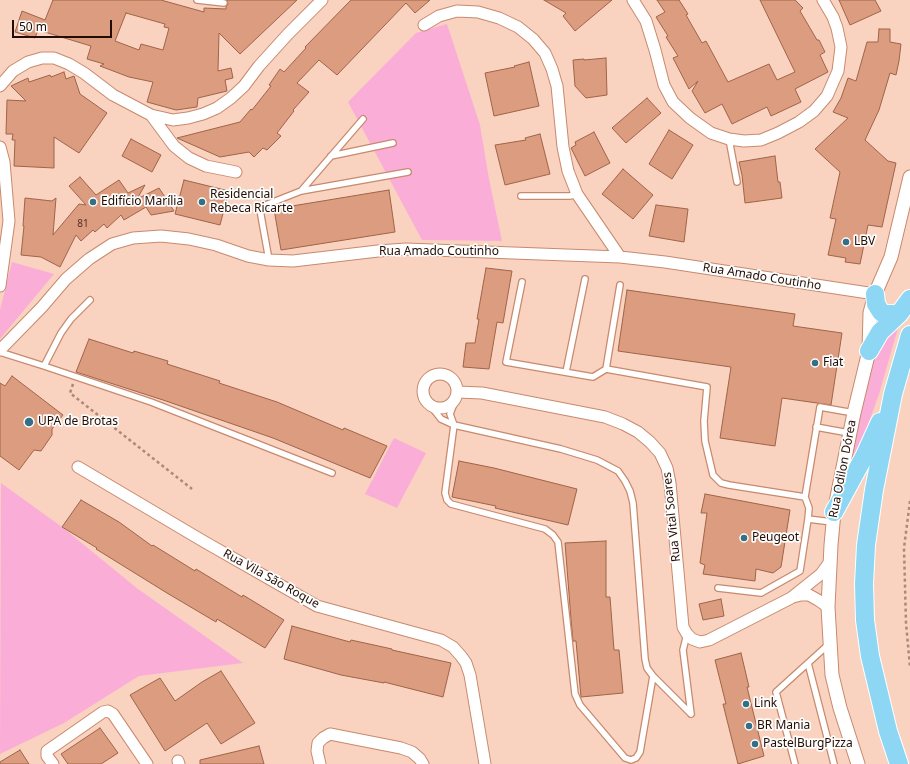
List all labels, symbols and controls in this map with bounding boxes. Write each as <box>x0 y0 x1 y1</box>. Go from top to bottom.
scale bar <box>14 12 114 38</box>
text: 50 m <box>19 18 47 35</box>
place label: Residencial Rebeca Ricarte <box>210 188 293 216</box>
place label: Edifício Marília <box>101 195 183 209</box>
marker: Edifício Marília <box>88 197 98 207</box>
marker: Residencial Rebeca Ricarte <box>197 197 207 207</box>
house number: 81 <box>77 218 89 230</box>
place label: LBV <box>854 235 875 249</box>
marker: LBV <box>841 237 851 247</box>
street label: Rua Amado Coutinho <box>379 245 499 259</box>
street label: Rua Amado Coutinho <box>702 261 822 293</box>
place label: Fiat <box>823 356 843 370</box>
marker: Fiat <box>810 358 820 368</box>
place label: UPA de Brotas <box>38 415 118 429</box>
marker: UPA de Brotas <box>23 416 35 428</box>
street label: Rua Odilon Dórea <box>826 419 860 519</box>
street label: Rua Vital Soares <box>660 471 684 563</box>
place label: Peugeot <box>752 531 799 545</box>
marker: Peugeot <box>739 533 749 543</box>
street label: Rua Vila São Roque <box>220 547 322 611</box>
place label: Link <box>754 697 777 711</box>
marker: Link <box>741 699 751 709</box>
place label: BR Mania <box>757 719 810 733</box>
marker: BR Mania <box>744 721 754 731</box>
place label: PastelBurgPizza <box>763 737 853 751</box>
marker: PastelBurgPizza <box>750 739 760 749</box>

